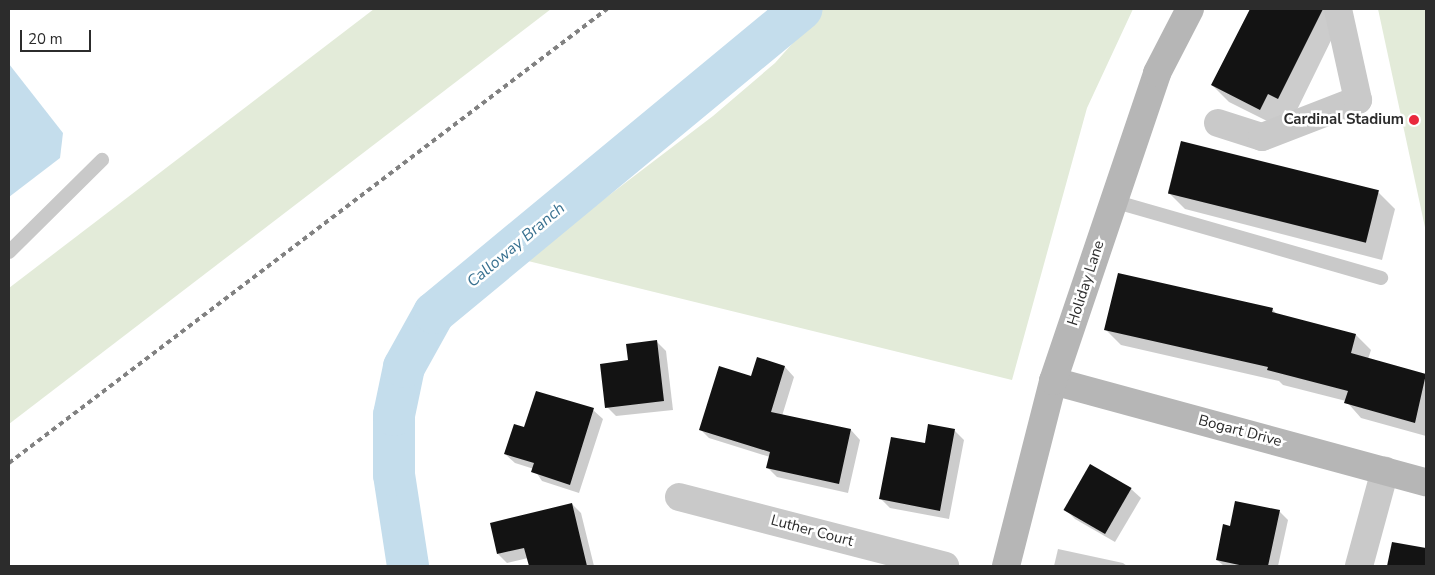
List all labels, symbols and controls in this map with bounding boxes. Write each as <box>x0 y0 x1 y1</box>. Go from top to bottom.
scale bar <box>22 20 94 52</box>
text: 20 m <box>28 29 63 49</box>
place label: Cardinal Stadium <box>1283 111 1404 129</box>
marker: Cardinal Stadium <box>1408 114 1420 126</box>
water label: Calloway Branch <box>463 199 569 291</box>
street label: Holiday Lane <box>1064 238 1108 328</box>
street label: Bogart Drive <box>1196 411 1284 451</box>
street label: Luther Court <box>769 511 855 551</box>

